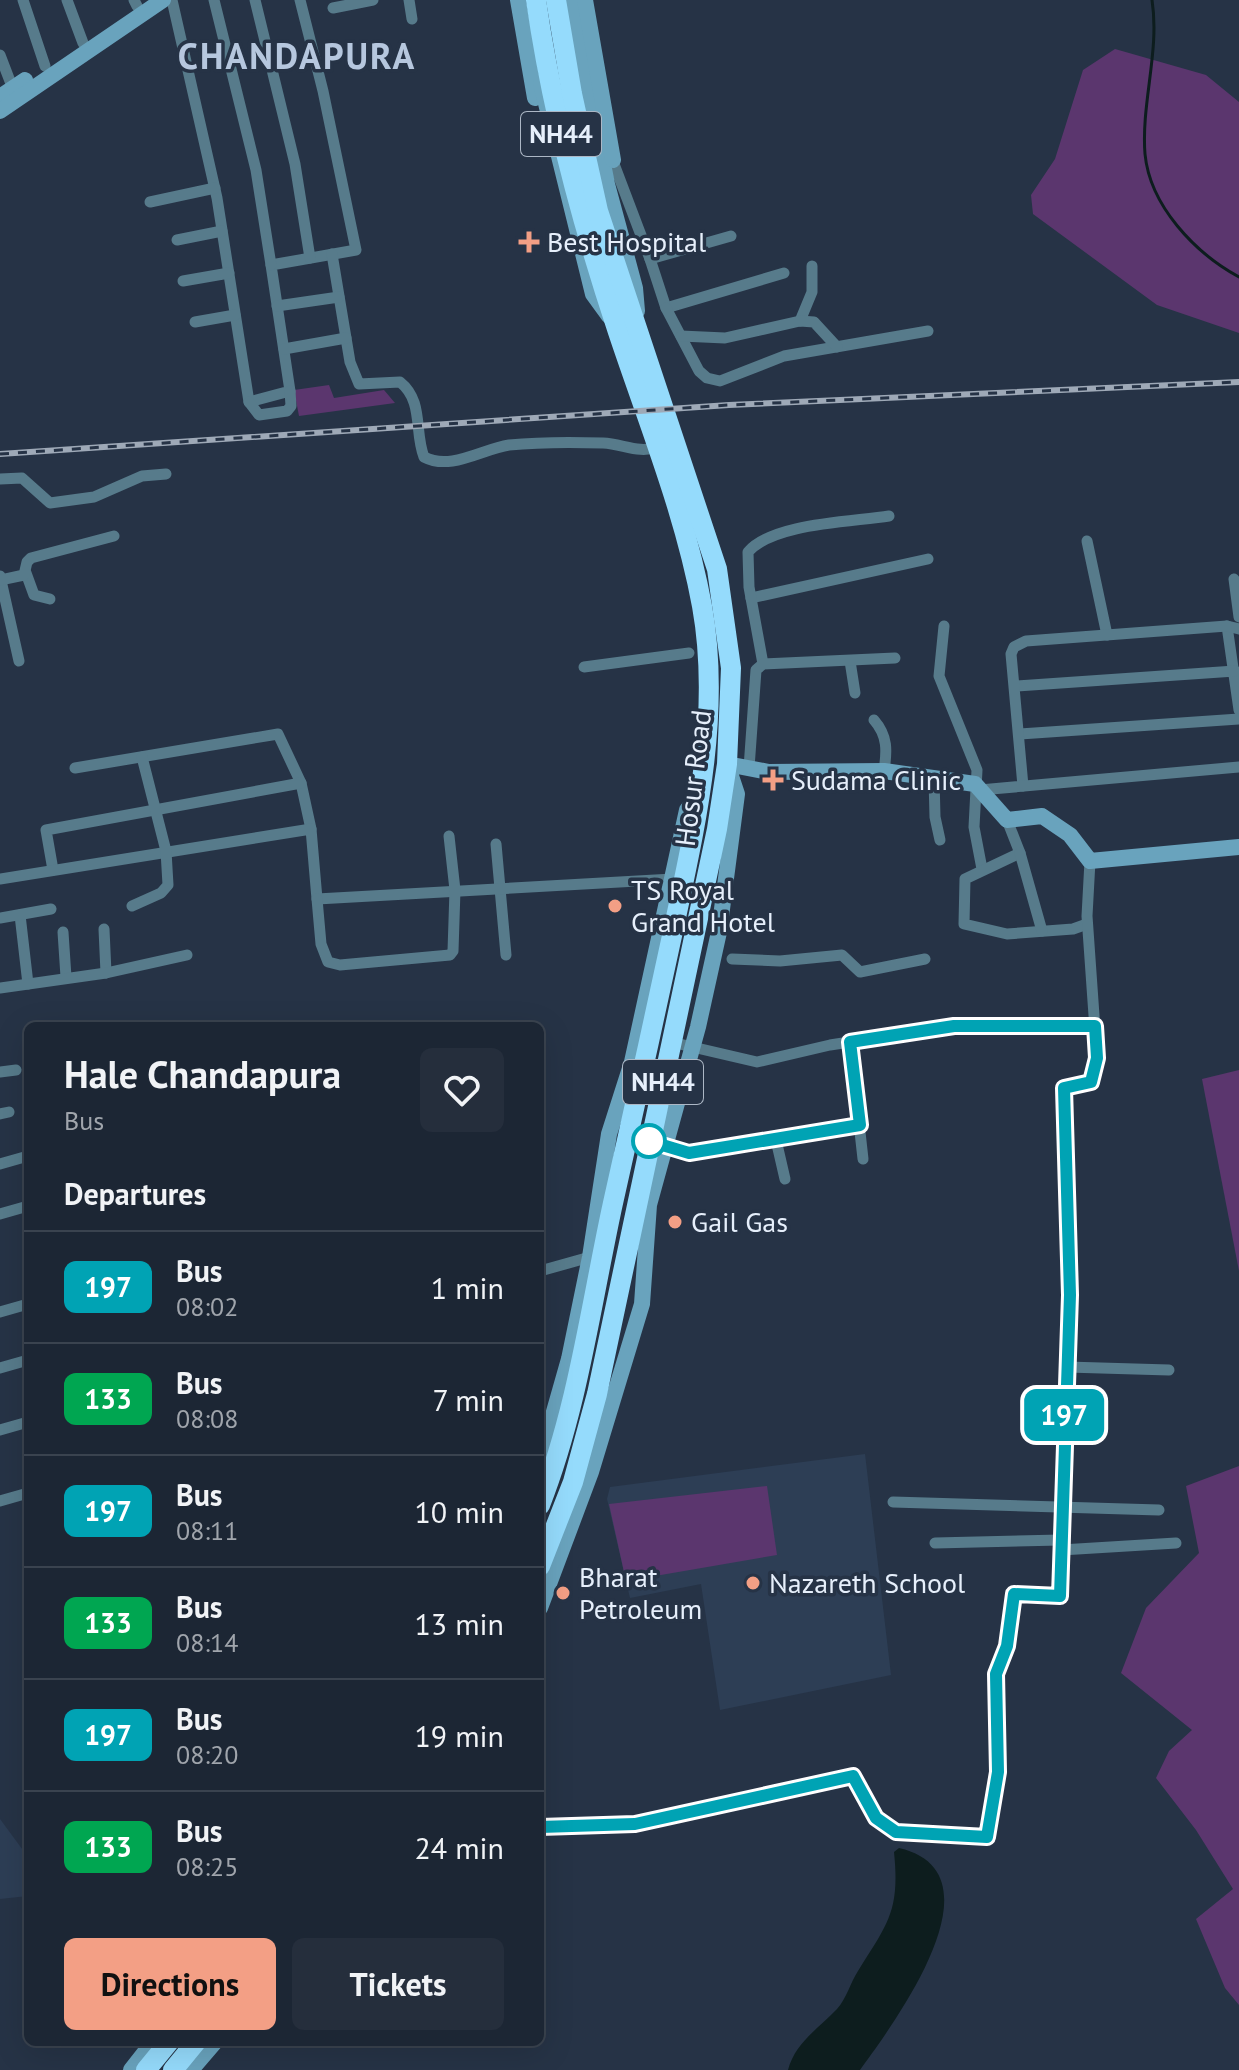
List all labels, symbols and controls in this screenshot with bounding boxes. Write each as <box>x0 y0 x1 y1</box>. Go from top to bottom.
district label: CHANDAPURA <box>178 32 416 79</box>
road number: NH44 <box>521 112 601 156</box>
place label: Best Hospital <box>547 223 706 260</box>
marker: Best Hospital <box>518 231 540 253</box>
street label: Hosur Road <box>666 708 719 848</box>
place label: Sudama Clinic <box>791 761 961 798</box>
marker: Sudama Clinic <box>762 769 784 791</box>
place label: TS Royal Grand Hotel <box>631 871 775 940</box>
marker: TS Royal Grand Hotel <box>606 897 624 915</box>
button: heart <box>420 1048 504 1132</box>
text: Hale Chandapura <box>64 1049 341 1098</box>
road number: NH44 <box>623 1060 703 1104</box>
text: Bus <box>64 1104 104 1137</box>
unlabelled marker <box>632 1124 666 1158</box>
text: Departures <box>64 1174 206 1213</box>
place label: Gail Gas <box>691 1203 788 1240</box>
marker: Gail Gas <box>666 1213 684 1231</box>
text: Bus <box>176 1251 223 1290</box>
text: 197 <box>84 1268 132 1305</box>
text: 1 min <box>431 1268 504 1307</box>
text: 08:02 <box>176 1290 238 1323</box>
text: Bus <box>176 1363 223 1402</box>
text: 133 <box>84 1380 132 1417</box>
text: 7 min <box>432 1380 504 1419</box>
line badge: 197 <box>1018 1389 1110 1441</box>
text: 197 <box>1040 1396 1088 1433</box>
text: 08:08 <box>176 1402 238 1435</box>
text: Bus <box>176 1475 223 1514</box>
text: 197 <box>84 1492 132 1529</box>
text: 10 min <box>414 1492 504 1531</box>
text: 08:11 <box>176 1514 238 1547</box>
place label: Bharat Petroleum <box>579 1558 702 1627</box>
place label: Nazareth School <box>769 1564 965 1601</box>
marker: Nazareth School <box>744 1574 762 1592</box>
marker: Bharat Petroleum <box>554 1584 572 1602</box>
text: Bus <box>176 1587 223 1626</box>
text: 133 <box>84 1604 132 1641</box>
text: 13 min <box>414 1604 504 1643</box>
text: 08:14 <box>176 1626 238 1659</box>
text: Bus <box>176 1699 223 1738</box>
text: 197 <box>84 1716 132 1753</box>
text: 19 min <box>414 1716 504 1755</box>
text: 08:20 <box>176 1738 238 1771</box>
text: Bus <box>176 1811 223 1850</box>
text: 133 <box>84 1828 132 1865</box>
text: 24 min <box>414 1828 504 1867</box>
text: 08:25 <box>176 1850 238 1883</box>
button: Directions <box>64 1938 276 2030</box>
button: Tickets <box>292 1938 504 2030</box>

